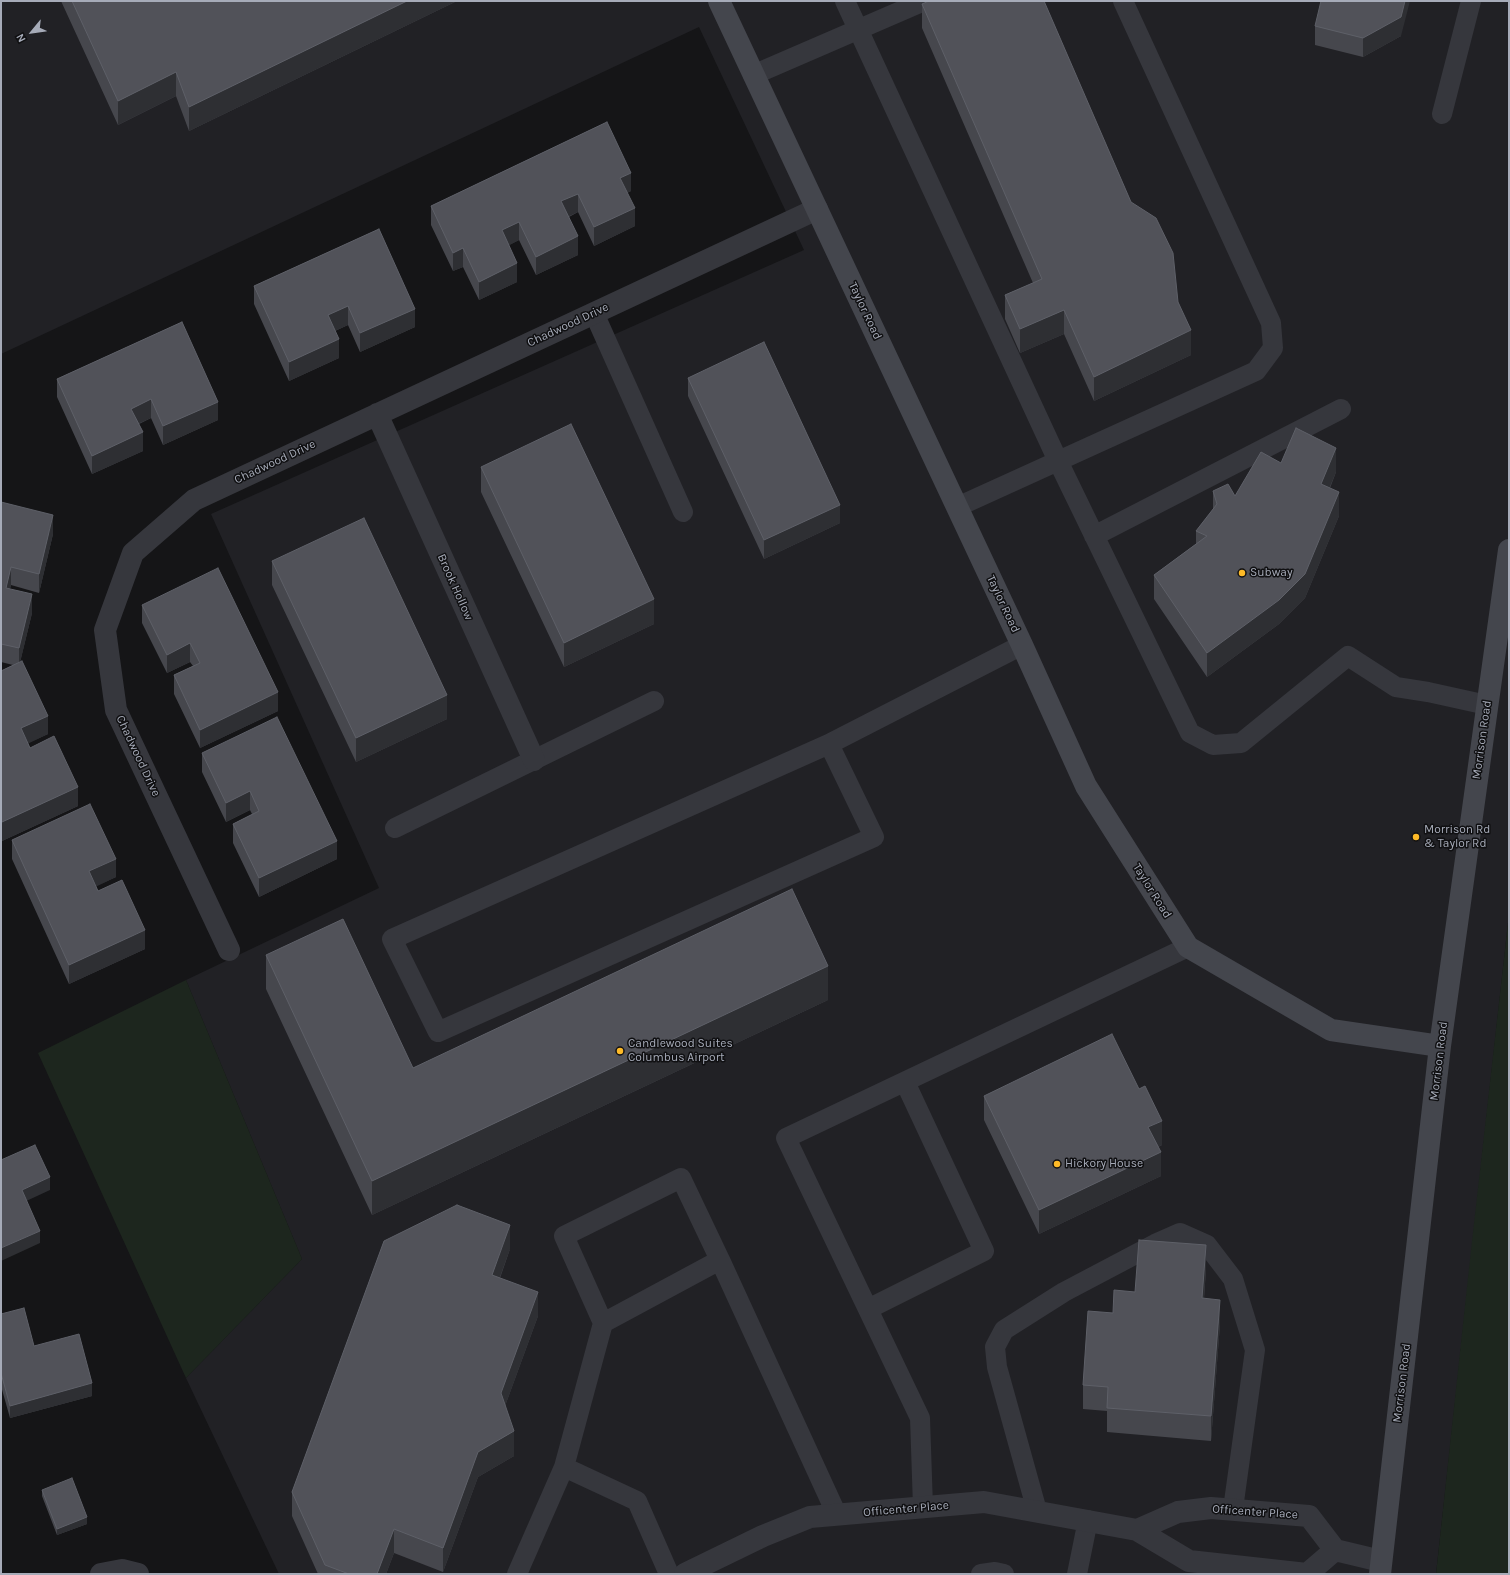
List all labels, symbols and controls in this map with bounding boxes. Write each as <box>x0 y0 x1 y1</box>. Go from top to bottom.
north arrow <box>12 12 52 52</box>
text: N <box>13 31 29 45</box>
street label: Taylor Road <box>845 280 885 342</box>
street label: Chadwood Drive <box>525 300 611 350</box>
street label: Chadwood Drive <box>232 437 318 487</box>
street label: Brook Hollow <box>434 552 476 622</box>
place label: Subway <box>1250 566 1293 580</box>
marker: Subway <box>1237 568 1247 578</box>
street label: Taylor Road <box>983 573 1023 635</box>
street label: Morrison Road <box>1469 700 1495 780</box>
street label: Chadwood Drive <box>113 713 163 799</box>
place label: Morrison Rd & Taylor Rd <box>1424 823 1490 851</box>
marker: Morrison Rd & Taylor Rd <box>1411 832 1421 842</box>
street label: Taylor Road <box>1129 861 1175 921</box>
street label: Morrison Road <box>1427 1021 1451 1101</box>
place label: Candlewood Suites Columbus Airport <box>628 1037 733 1065</box>
marker: Candlewood Suites Columbus Airport <box>615 1046 625 1056</box>
place label: Hickory House <box>1065 1157 1143 1171</box>
marker: Hickory House <box>1052 1159 1062 1169</box>
street label: Morrison Road <box>1390 1343 1414 1423</box>
street label: Officenter Place <box>863 1498 949 1520</box>
street label: Officenter Place <box>1212 1502 1298 1522</box>

